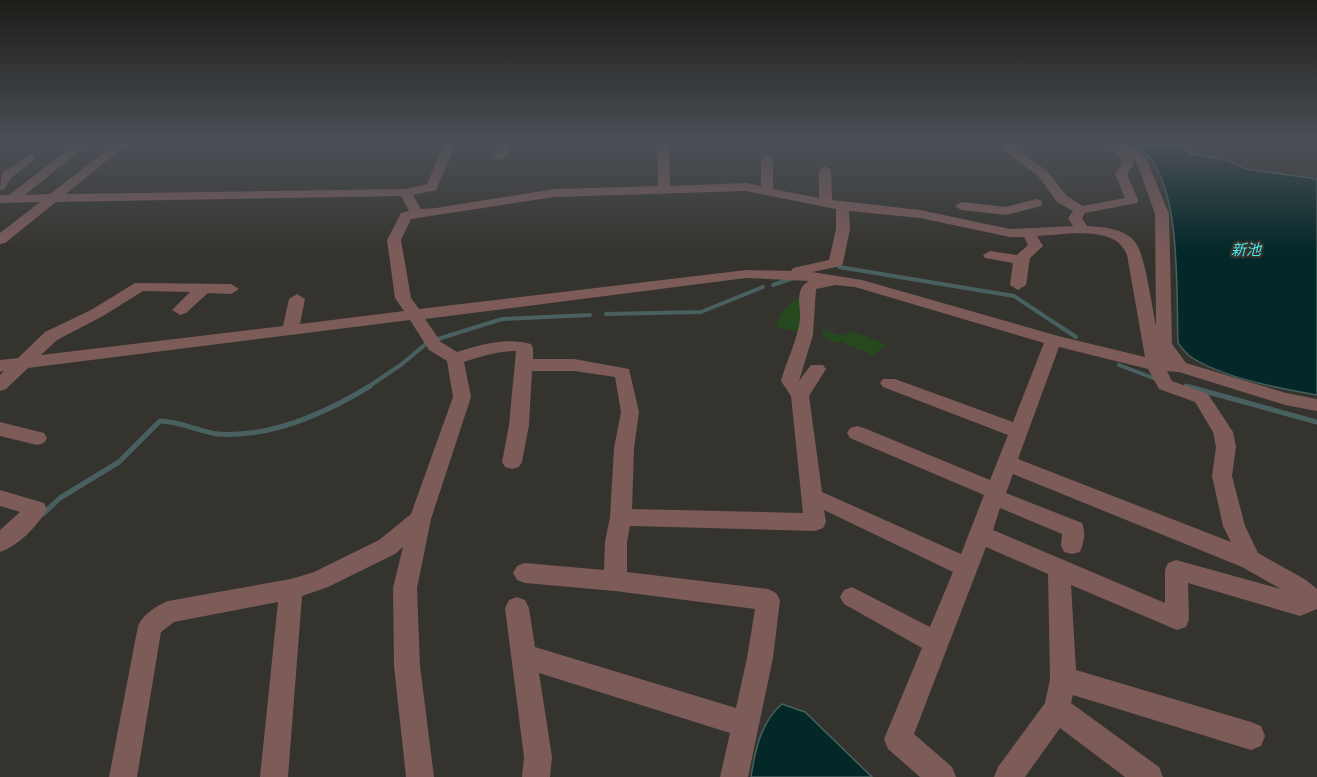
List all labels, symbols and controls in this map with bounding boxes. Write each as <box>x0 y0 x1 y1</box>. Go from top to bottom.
water label: 新池 <box>1231 240 1263 260</box>

